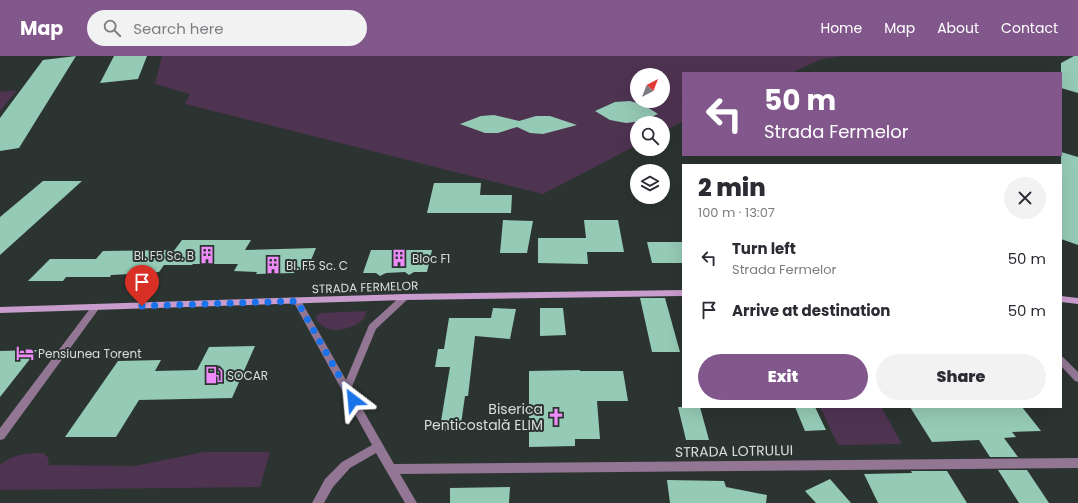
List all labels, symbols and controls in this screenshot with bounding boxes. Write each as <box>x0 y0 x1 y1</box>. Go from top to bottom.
search box <box>87 10 367 46</box>
text: Map <box>20 15 63 42</box>
icon: search <box>101 17 123 39</box>
text: Search here <box>133 18 224 39</box>
text: Home <box>820 18 862 38</box>
text: Map <box>884 18 915 38</box>
text: About <box>937 18 979 38</box>
text: Contact <box>1001 18 1058 38</box>
north arrow <box>630 68 670 108</box>
map controls <box>630 68 670 204</box>
text: 50 m <box>764 81 836 120</box>
icon: left <box>698 88 750 140</box>
button: search <box>630 116 670 156</box>
text: Strada Fermelor <box>764 119 908 144</box>
button: layers <box>630 164 670 204</box>
text: 2 min <box>698 171 766 204</box>
button: close <box>1004 177 1046 219</box>
text: 100 m · 13:07 <box>698 203 775 222</box>
text: Turn left <box>732 238 796 259</box>
building icon: Bl. F5 Sc. B <box>197 245 217 265</box>
place label: Bl. F5 Sc. B <box>134 247 194 264</box>
icon: left <box>698 247 720 269</box>
building icon: Bloc F1 <box>389 248 409 268</box>
text: 50 m <box>1008 248 1046 269</box>
place label: Bloc F1 <box>412 250 450 267</box>
building icon: Bl. F5 Sc. C <box>263 255 283 275</box>
place label: Bl. F5 Sc. C <box>286 257 348 274</box>
text: Strada Fermelor <box>732 260 836 279</box>
pin <box>125 265 159 306</box>
icon: arrive <box>131 271 153 293</box>
street label: STRADA FERMELOR <box>311 277 419 297</box>
icon: arrive <box>698 299 720 321</box>
text: Arrive at destination <box>732 300 890 321</box>
text: 50 m <box>1008 300 1046 321</box>
hotel icon: Pensiunea Torent <box>15 343 35 363</box>
place label: Pensiunea Torent <box>38 345 142 362</box>
button: Exit <box>698 354 868 400</box>
button: Share <box>876 354 1046 400</box>
fuel station icon: SOCAR <box>204 365 224 385</box>
place label: SOCAR <box>227 367 268 384</box>
position arrow <box>332 379 374 421</box>
place label: Biserica Penticostală ELIM <box>424 399 543 435</box>
church icon: Biserica Penticostală ELIM <box>546 407 566 427</box>
street label: STRADA LOTRULUI <box>675 440 793 462</box>

